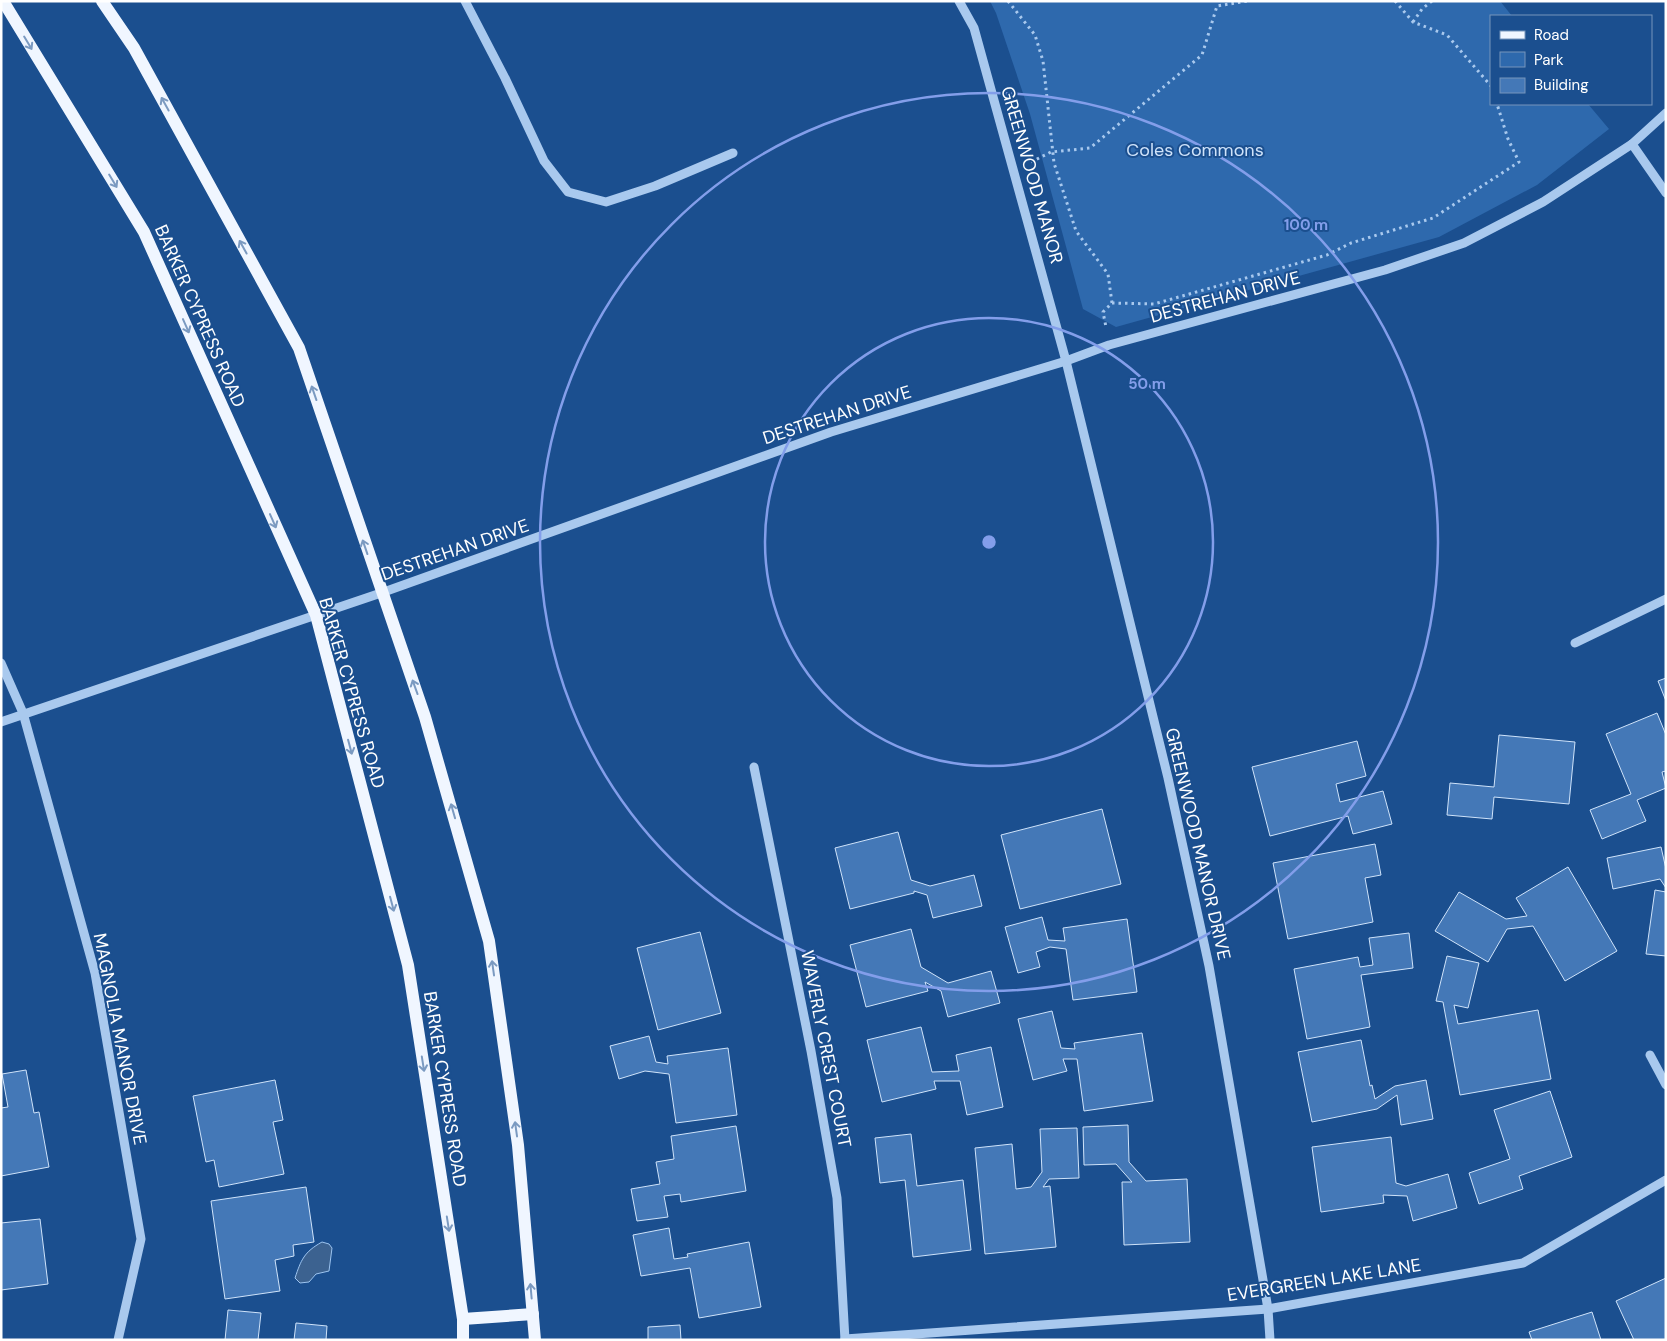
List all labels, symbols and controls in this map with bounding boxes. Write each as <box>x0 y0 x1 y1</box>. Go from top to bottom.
legend <box>1490 15 1652 105</box>
text: Road <box>1534 25 1569 45</box>
one-way arrow <box>24 35 34 49</box>
text: Park <box>1534 50 1564 70</box>
text: Building <box>1534 75 1589 95</box>
street label: GREENWOOD MANOR <box>995 84 1069 266</box>
one-way arrow <box>160 97 170 112</box>
park label: Coles Commons <box>1126 138 1264 162</box>
one-way arrow <box>108 174 118 188</box>
text: 100 m <box>1284 215 1328 235</box>
street label: BARKER CYPRESS ROAD <box>149 221 251 411</box>
one-way arrow <box>238 239 248 254</box>
street label: DESTREHAN DRIVE <box>1147 265 1303 329</box>
one-way arrow <box>182 318 191 333</box>
text: 50 m <box>1128 374 1166 394</box>
street label: DESTREHAN DRIVE <box>760 380 914 450</box>
one-way arrow <box>309 385 318 401</box>
one-way arrow <box>269 513 279 528</box>
street label: DESTREHAN DRIVE <box>378 513 532 587</box>
centre of rings <box>980 533 998 551</box>
one-way arrow <box>360 539 370 555</box>
street label: BARKER CYPRESS ROAD <box>313 595 391 791</box>
one-way arrow <box>409 680 419 696</box>
street label: GREENWOOD MANOR DRIVE <box>1160 726 1236 962</box>
one-way arrow <box>346 739 356 755</box>
one-way arrow <box>447 804 457 820</box>
one-way arrow <box>387 896 397 912</box>
street label: MAGNOLIA MANOR DRIVE <box>88 931 152 1147</box>
street label: WAVERLY CREST COURT <box>795 948 857 1150</box>
one-way arrow <box>488 961 498 977</box>
street label: BARKER CYPRESS ROAD <box>418 990 472 1188</box>
one-way arrow <box>418 1055 428 1071</box>
one-way arrow <box>511 1122 521 1138</box>
one-way arrow <box>444 1216 454 1232</box>
street label: EVERGREEN LAKE LANE <box>1225 1253 1423 1307</box>
one-way arrow <box>526 1283 536 1299</box>

